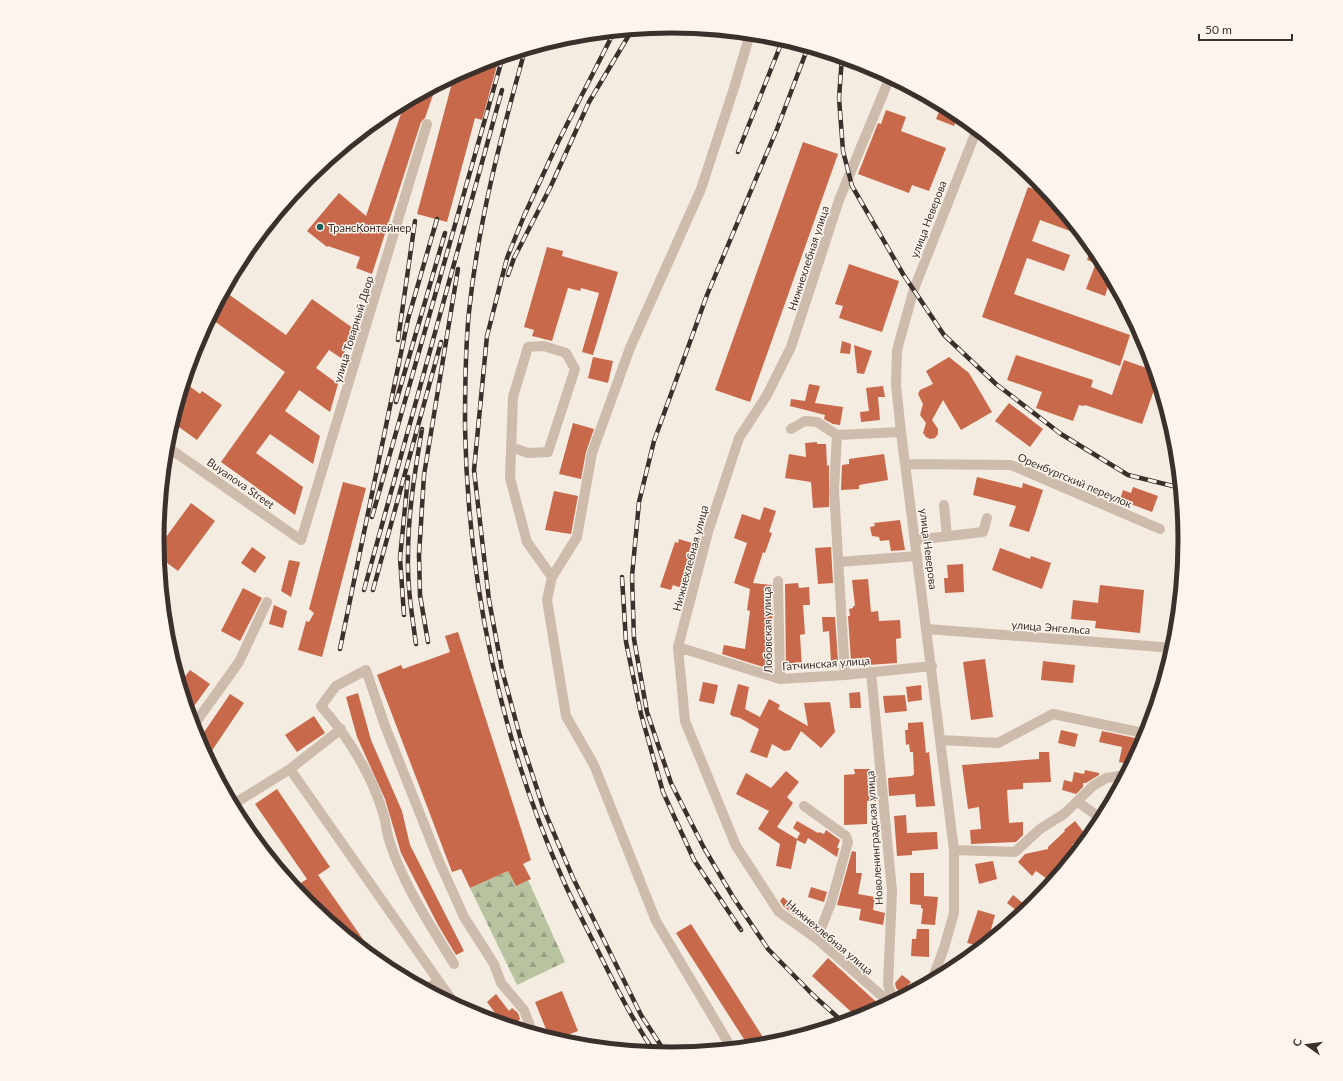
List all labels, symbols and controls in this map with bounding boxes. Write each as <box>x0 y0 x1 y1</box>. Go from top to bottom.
scale bar <box>1199 16 1292 42</box>
text: 50 m <box>1205 22 1232 37</box>
street label: улица Неверова <box>907 179 949 259</box>
street label: Нижнехлебная улица <box>785 204 831 312</box>
place label: ТрансКонтейнер <box>328 221 411 234</box>
marker: ТрансКонтейнер <box>315 222 325 232</box>
street label: улица Товарный Двор <box>331 274 375 384</box>
street label: Оренбургский переулок <box>1016 450 1134 510</box>
street label: Buyanova Street <box>205 455 277 511</box>
street label: Нижнехлебная улица <box>670 504 710 612</box>
street label: улица Неверова <box>918 508 940 590</box>
street label: Лобовская улица <box>760 586 774 675</box>
street label: улица Энгельса <box>1011 618 1091 636</box>
street label: Гатчинская улица <box>782 653 870 673</box>
street label: Новоленинградская улица <box>863 770 885 906</box>
street label: Нижнехлебная улица <box>784 897 876 977</box>
north arrow <box>1287 1025 1327 1065</box>
text: С <box>1290 1037 1304 1048</box>

